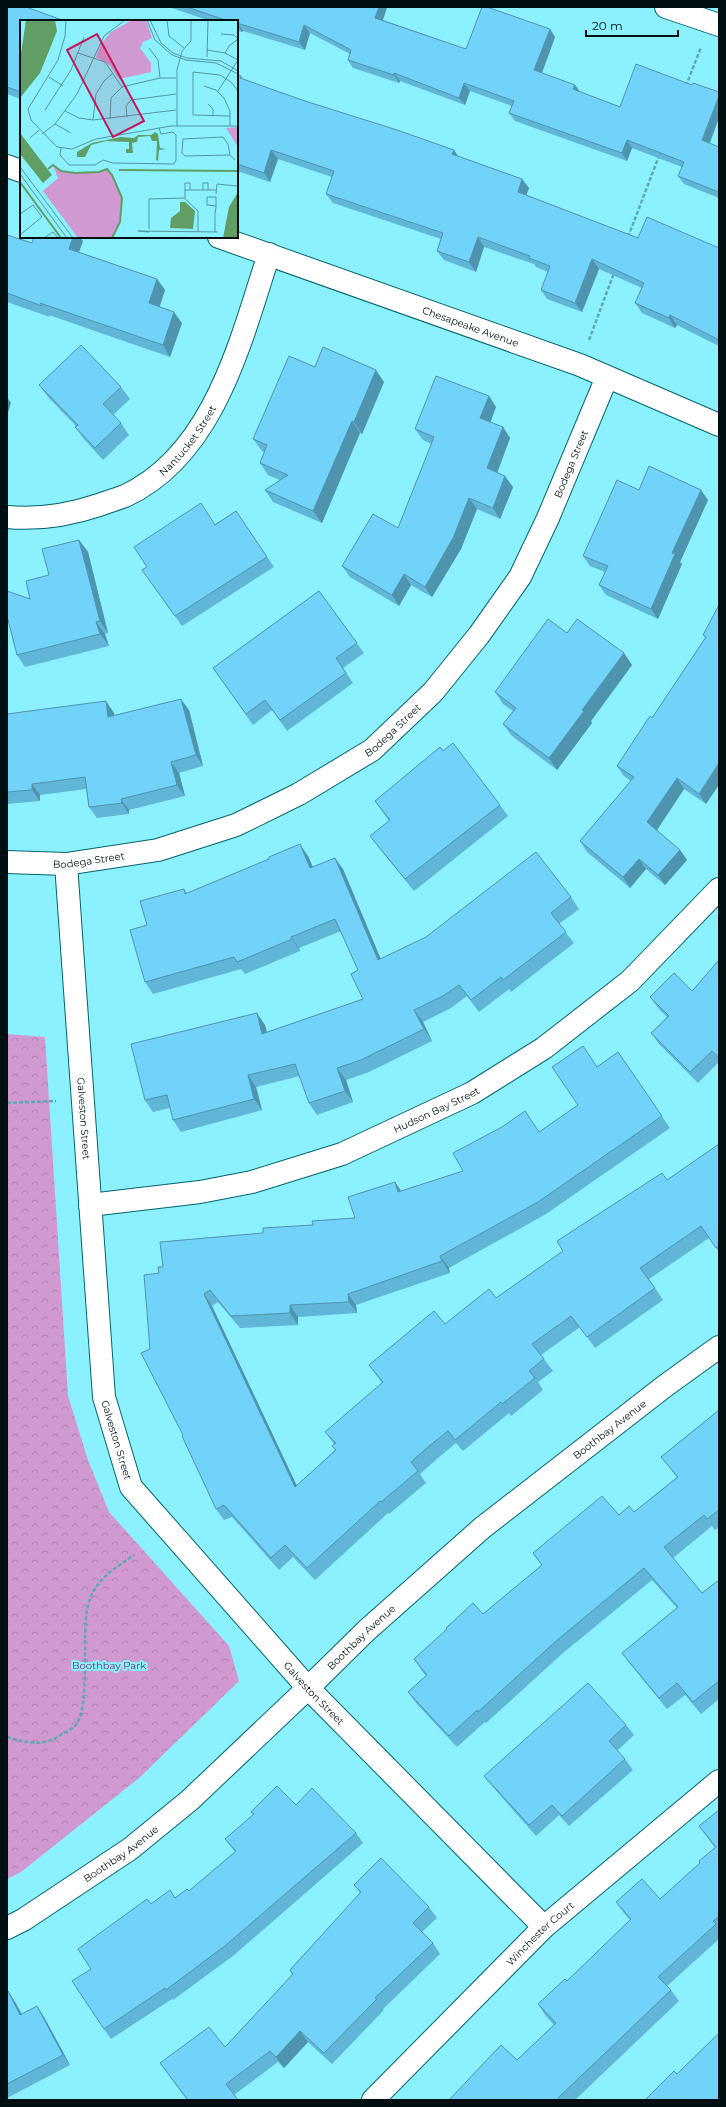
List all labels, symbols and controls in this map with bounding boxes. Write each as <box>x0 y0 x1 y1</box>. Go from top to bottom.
scale bar <box>586 12 678 38</box>
text: 20 m <box>592 18 623 33</box>
inset map <box>20 20 238 238</box>
street label: Chesapeake Avenue <box>421 303 521 349</box>
street label: Nantucket Street <box>156 403 219 478</box>
street label: Bodega Street <box>551 428 591 500</box>
street label: Bodega Street <box>362 701 423 759</box>
street label: Bodega Street <box>53 849 125 871</box>
street label: Galveston Street <box>75 1077 94 1160</box>
street label: Hudson Bay Street <box>391 1084 482 1136</box>
street label: Boothbay Avenue <box>570 1397 649 1462</box>
street label: Galveston Street <box>99 1398 135 1481</box>
street label: Boothbay Avenue <box>324 1602 398 1672</box>
park label: Boothbay Park <box>72 1659 146 1672</box>
street label: Galveston Street <box>281 1659 347 1727</box>
street label: Boothbay Avenue <box>81 1822 161 1885</box>
street label: Winchester Court <box>503 1898 577 1968</box>

